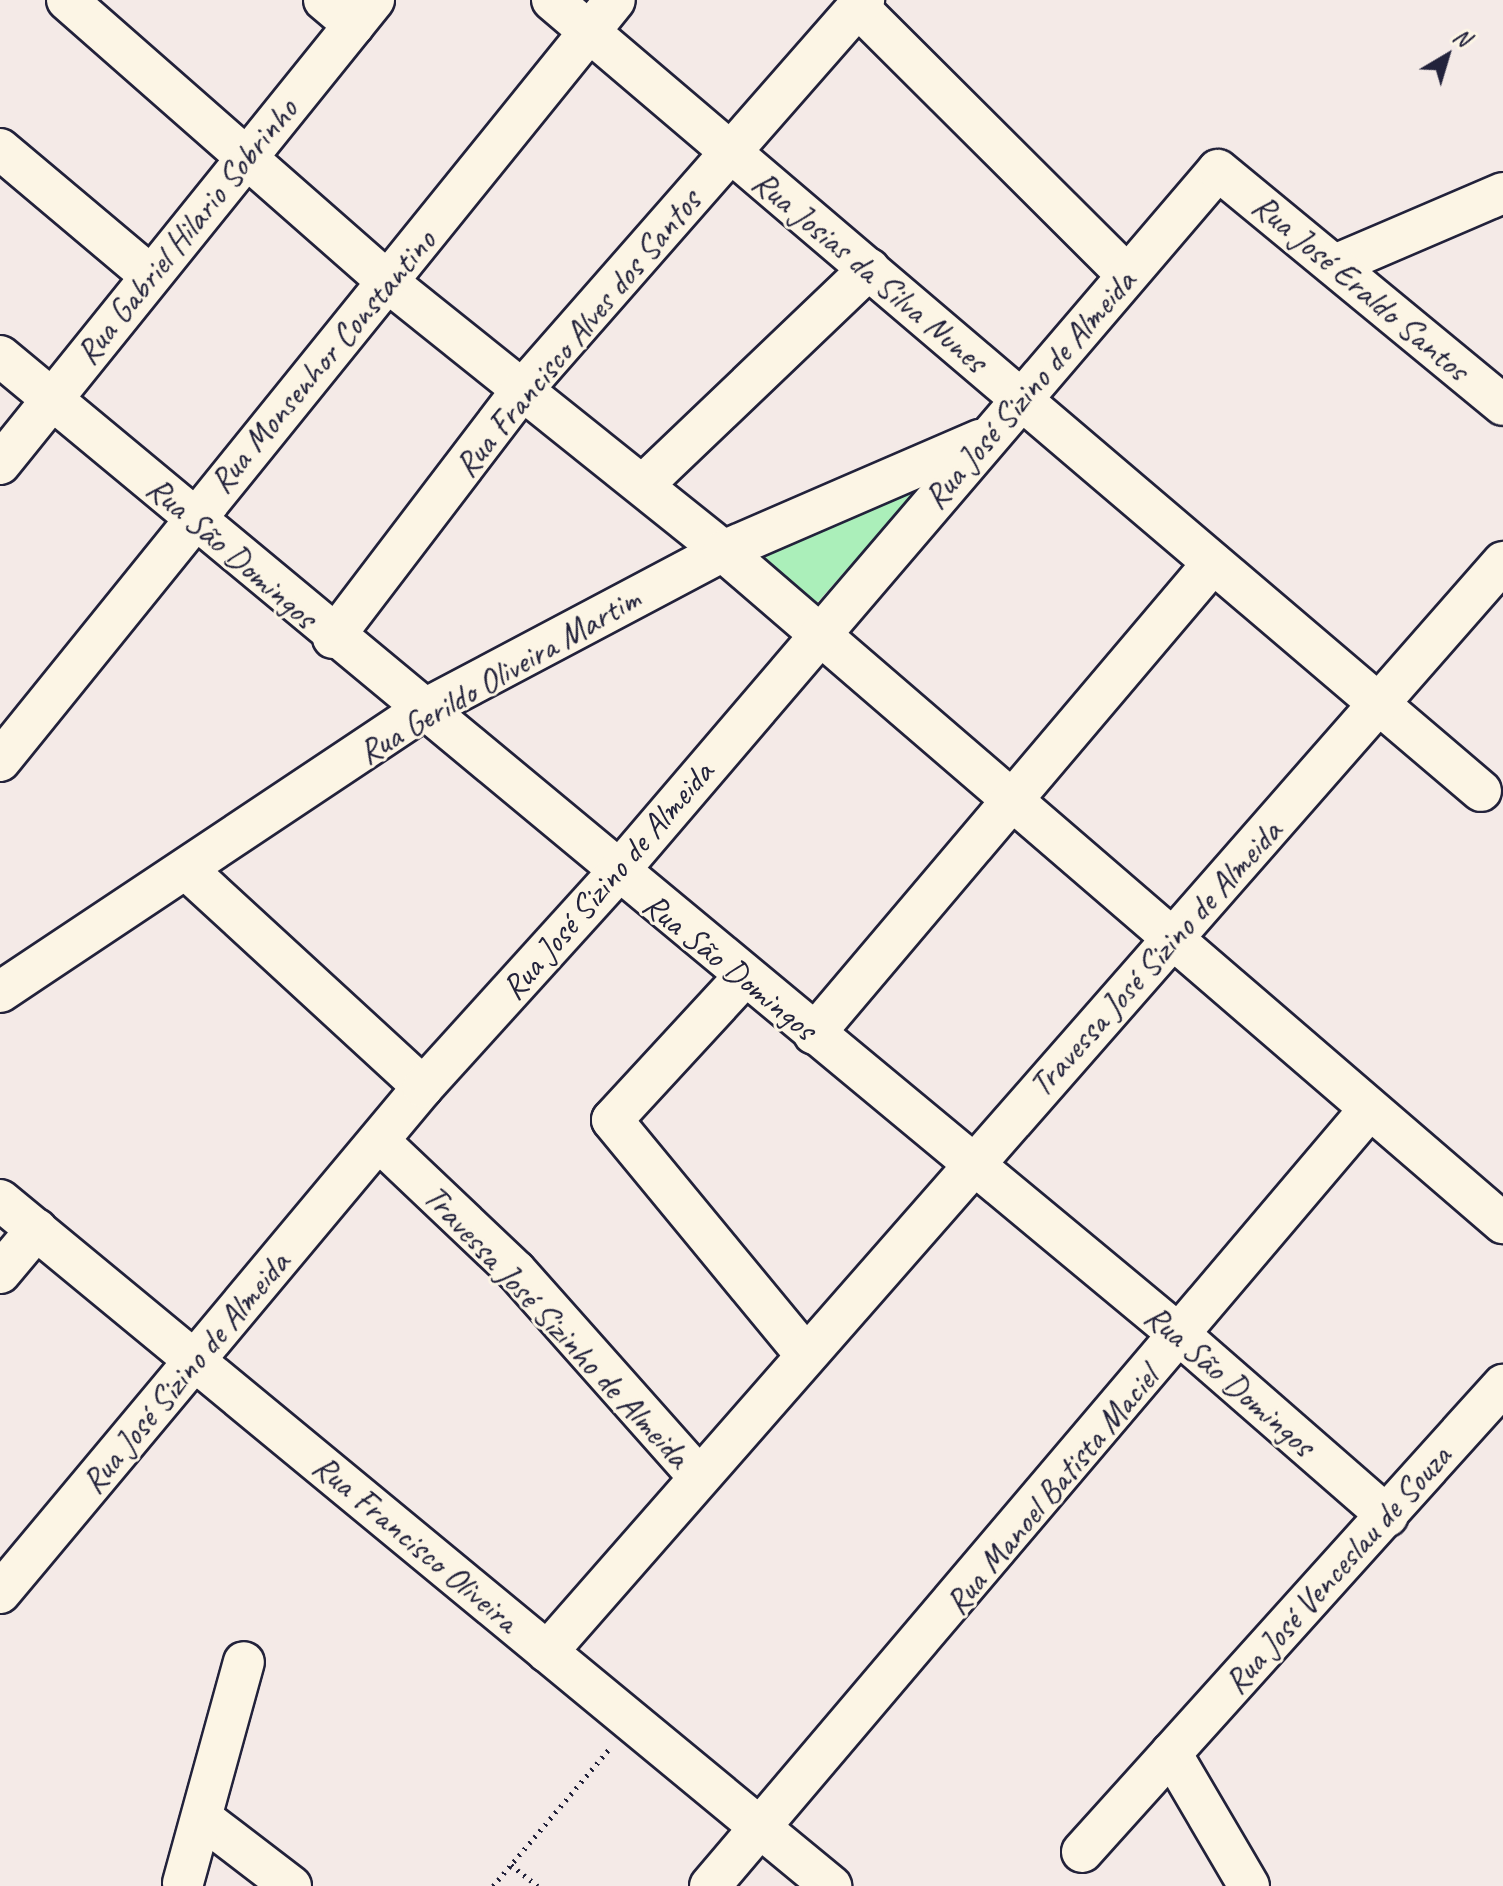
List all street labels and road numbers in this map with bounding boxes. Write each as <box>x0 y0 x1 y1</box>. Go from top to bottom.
street label: Rua Gabriel Hilario Sobrinho <box>66 90 306 372</box>
street label: Rua Josias da Silva Nunes <box>744 160 996 382</box>
street label: Rua Francisco Alves dos Santos <box>445 181 709 485</box>
street label: Rua José Eraldo Santos <box>1244 185 1478 389</box>
street label: Rua Monsenhor Constantino <box>200 222 444 500</box>
street label: Rua José Sizino de Almeida <box>915 262 1143 516</box>
street label: Rua São Domingos <box>139 467 325 637</box>
street label: Rua Gerildo Oliveira Martim <box>351 578 647 772</box>
street label: Rua José Sizino de Almeida <box>493 753 721 1007</box>
street label: Travessa José Sizino de Almeida <box>1020 812 1290 1104</box>
street label: Rua São Domingos <box>635 884 825 1048</box>
street label: Travessa José Sizinho de Almeida <box>415 1176 699 1476</box>
street label: Rua José Sizino de Almeida <box>72 1243 298 1501</box>
street label: Rua São Domingos <box>1137 1295 1323 1465</box>
street label: Rua Manoel Batista Maciel <box>935 1357 1167 1623</box>
street label: Rua José Venceslau de Souza <box>1215 1437 1459 1701</box>
street label: Rua Francisco Oliveira <box>304 1445 528 1641</box>

